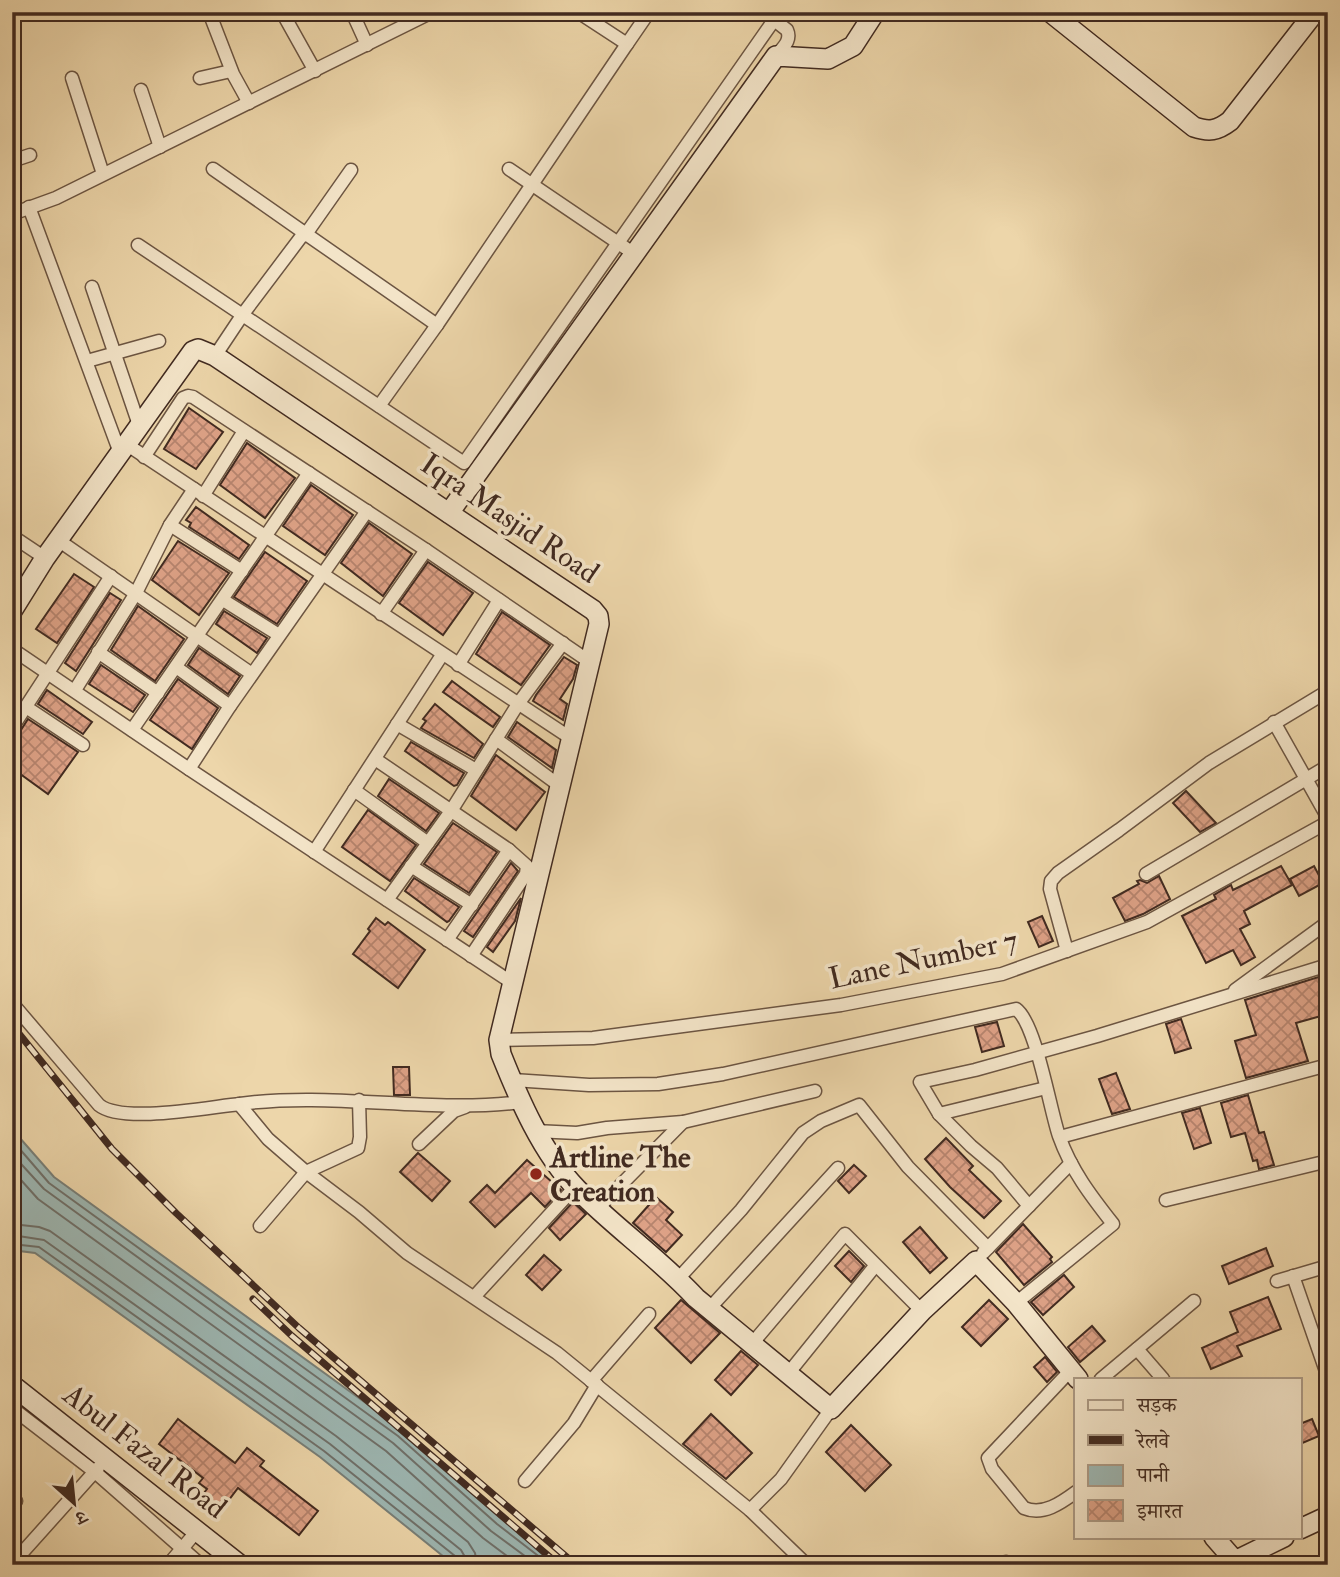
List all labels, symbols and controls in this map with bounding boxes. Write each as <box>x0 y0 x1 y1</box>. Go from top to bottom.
street label: Iqra Masjid Road <box>414 445 606 592</box>
street label: Lane Number 7 <box>825 921 1021 998</box>
place label: Artline The Creation <box>548 1139 691 1210</box>
marker: Artline The Creation <box>528 1166 544 1182</box>
street label: Abul Fazal Road <box>55 1376 234 1527</box>
legend <box>1074 1378 1302 1538</box>
text: सड़क <box>1136 1392 1177 1419</box>
text: रेलवे <box>1134 1428 1171 1455</box>
text: पानी <box>1136 1462 1170 1489</box>
north arrow <box>38 1468 108 1538</box>
text: इमारत <box>1136 1498 1184 1525</box>
text: उ <box>70 1503 93 1531</box>

